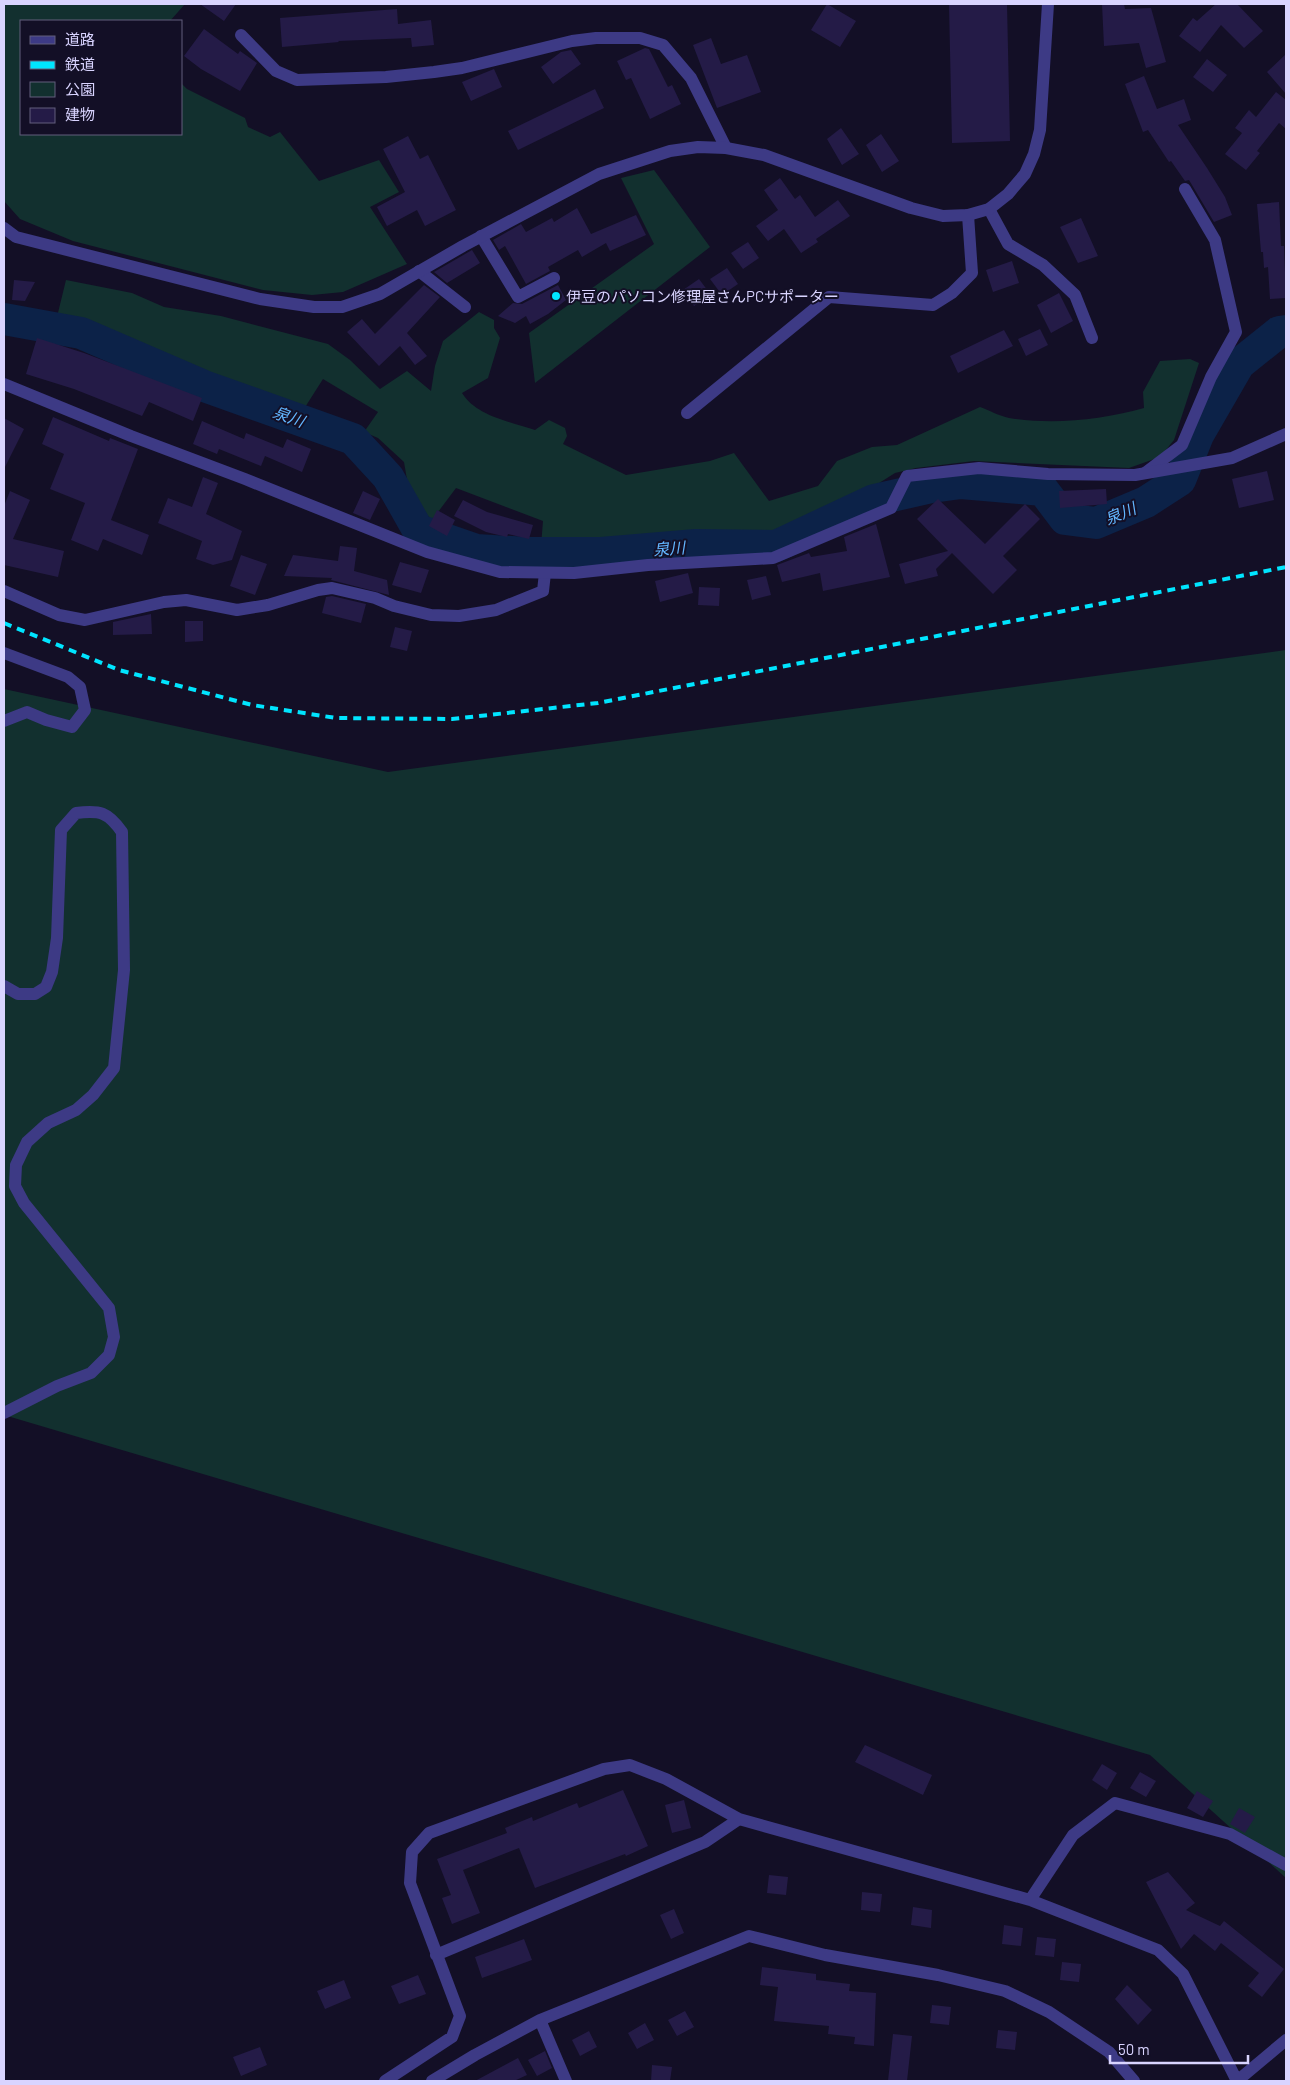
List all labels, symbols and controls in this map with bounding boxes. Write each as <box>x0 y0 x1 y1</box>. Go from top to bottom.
legend <box>20 20 182 135</box>
text: 道路 <box>65 30 95 48</box>
text: 鉄道 <box>65 55 95 73</box>
text: 公園 <box>65 80 95 98</box>
text: 建物 <box>65 105 95 123</box>
place label: 伊豆のパソコン修理屋さんPCサポーター <box>566 287 839 305</box>
marker: 伊豆のパソコン修理屋さんPCサポーター <box>550 290 562 302</box>
water label: 泉川 <box>271 402 309 431</box>
water label: 泉川 <box>1102 497 1140 528</box>
water label: 泉川 <box>652 537 688 559</box>
scale bar <box>1110 2032 1248 2064</box>
text: 50 m <box>1118 2040 1150 2058</box>

